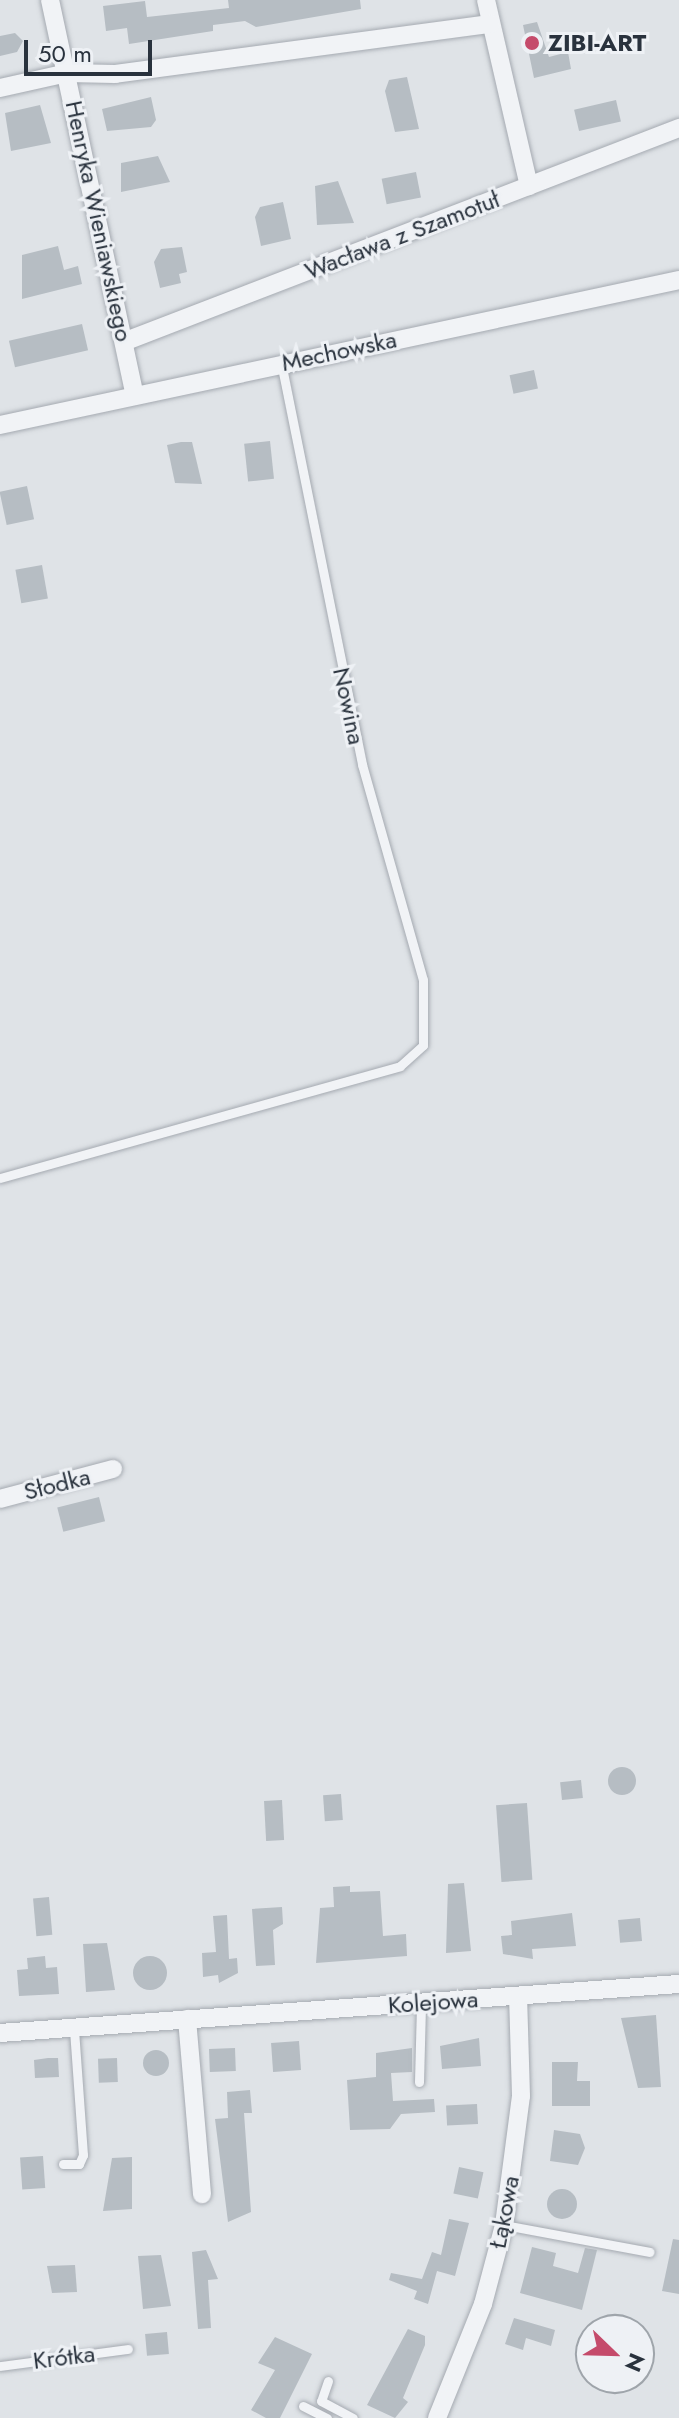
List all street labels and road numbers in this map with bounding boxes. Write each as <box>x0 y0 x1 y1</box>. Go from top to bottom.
street label: Henryka Wieniawskiego <box>59 98 139 344</box>
street label: Wacława z Szamotuł <box>301 185 503 285</box>
street label: Mechowska <box>279 325 399 377</box>
street label: Nowina <box>327 665 371 747</box>
street label: Słodka <box>21 1462 93 1506</box>
street label: Kolejowa <box>387 1984 479 2020</box>
street label: Łąkowa <box>483 2173 525 2251</box>
street label: Krótka <box>31 2339 97 2375</box>

